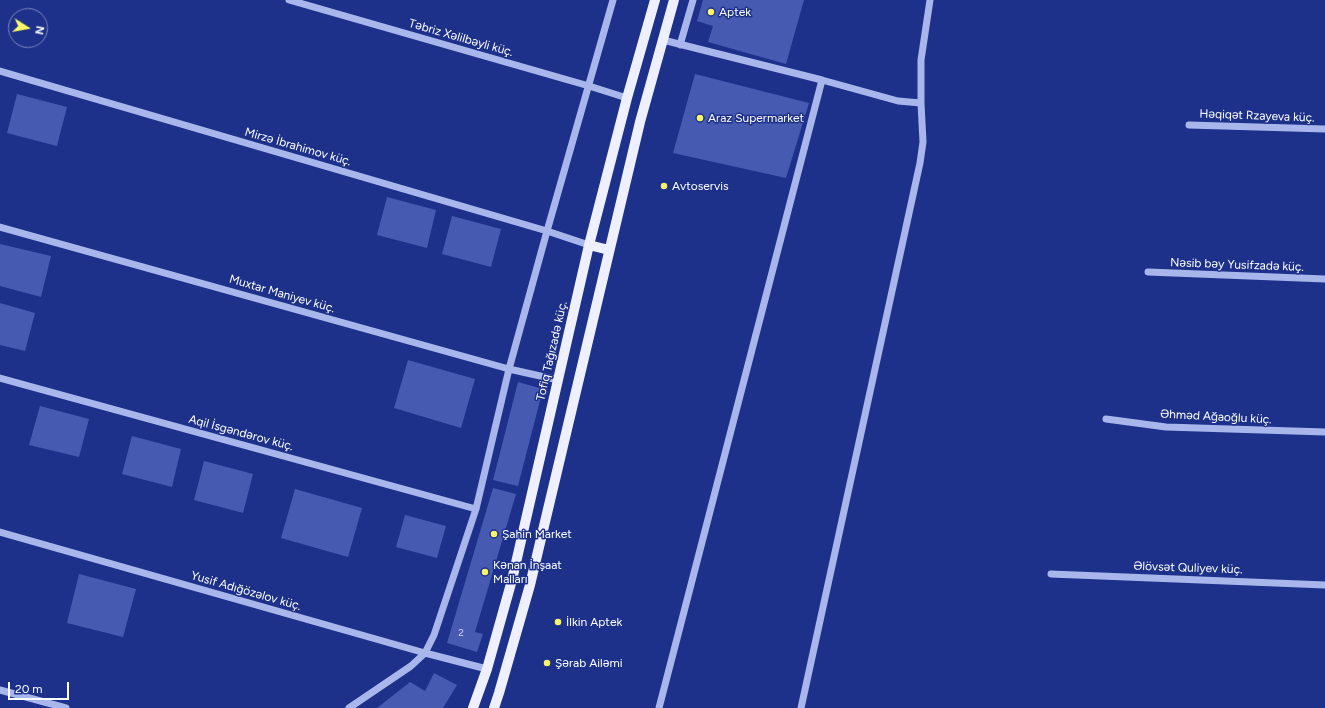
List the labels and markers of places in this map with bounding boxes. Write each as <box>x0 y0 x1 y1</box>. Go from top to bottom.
place label: Aptek <box>719 5 751 19</box>
marker: Aptek <box>706 7 716 17</box>
place label: Araz Supermarket <box>708 111 804 125</box>
marker: Araz Supermarket <box>695 113 705 123</box>
place label: Avtoservis <box>672 179 729 193</box>
marker: Avtoservis <box>659 181 669 191</box>
place label: Şahin Market <box>502 527 572 541</box>
marker: Şahin Market <box>489 529 499 539</box>
place label: Kənan İnşaat Malları <box>493 558 562 586</box>
marker: Kənan İnşaat Malları <box>480 567 490 577</box>
place label: İlkin Aptek <box>566 615 622 629</box>
marker: İlkin Aptek <box>553 617 563 627</box>
place label: Şərab Ailəmi <box>555 656 622 670</box>
marker: Şərab Ailəmi <box>542 658 552 668</box>

